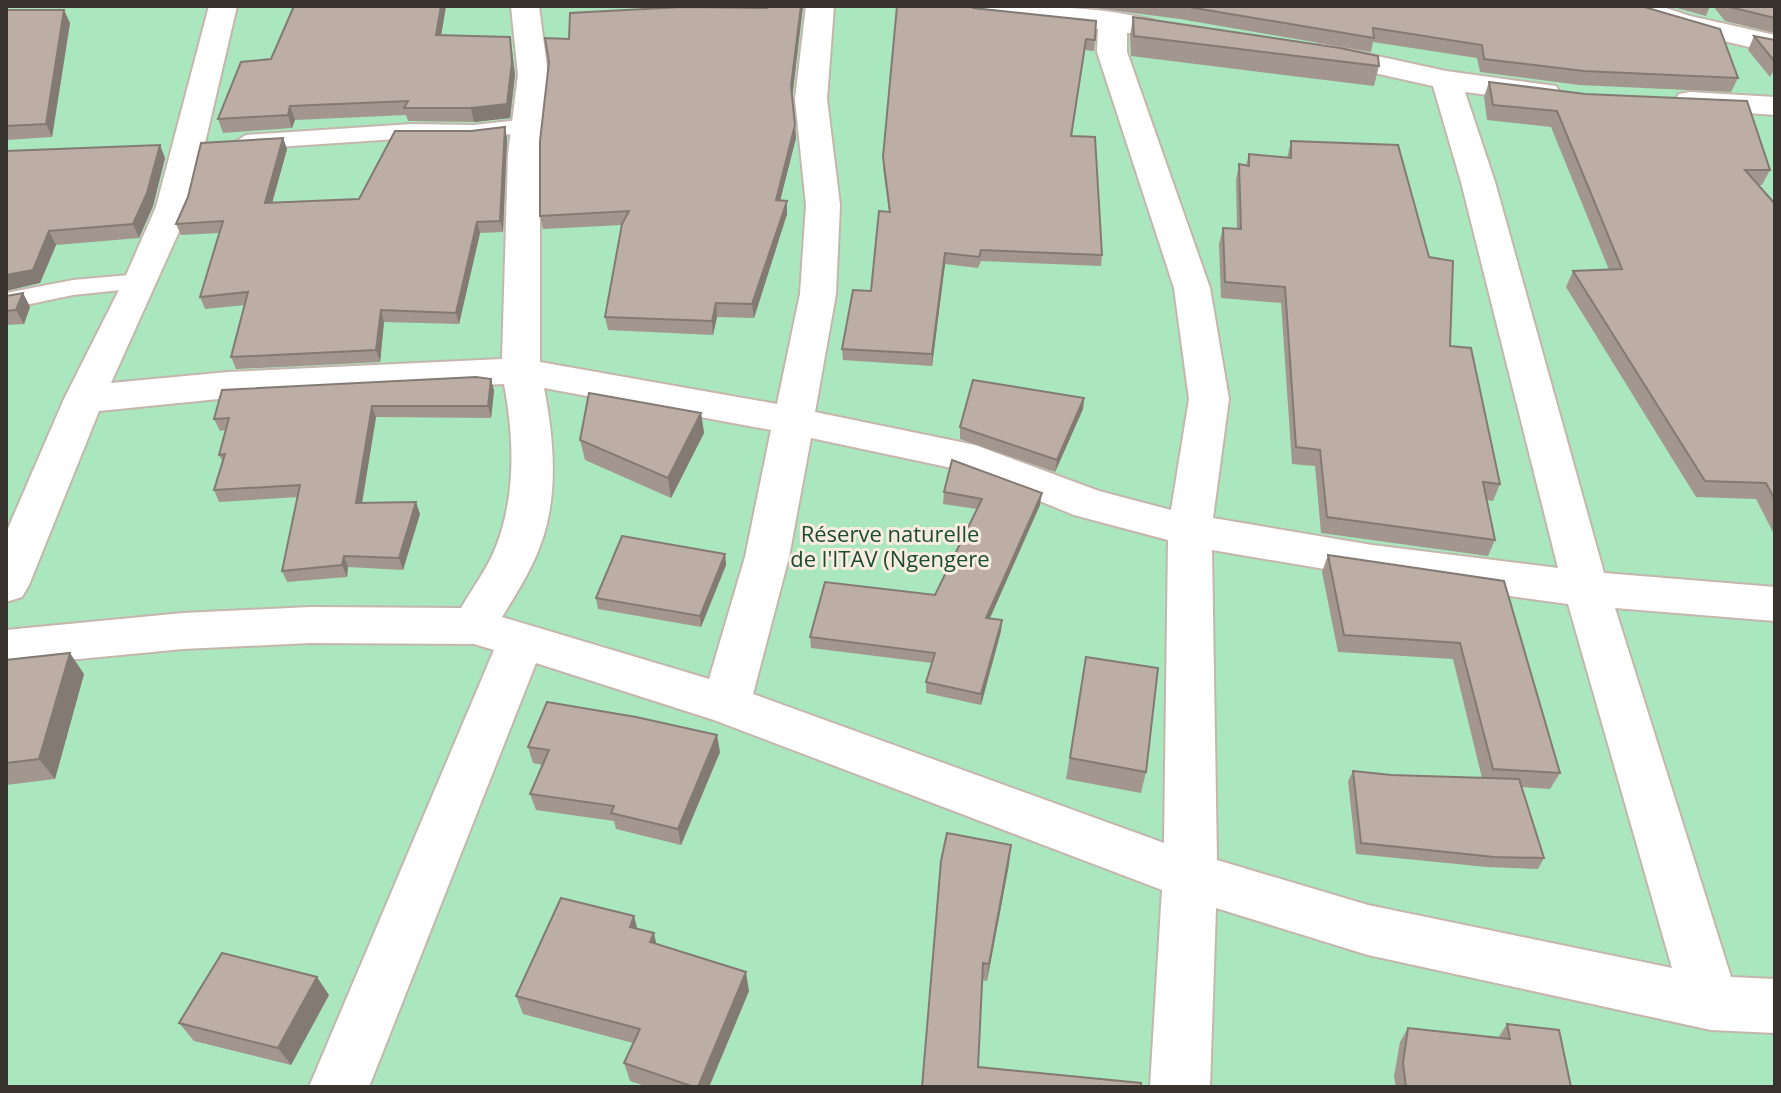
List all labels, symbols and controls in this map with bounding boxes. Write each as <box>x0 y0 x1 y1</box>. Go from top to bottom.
park label: Réserve naturelle de l'ITAV (Ngengere <box>790 518 990 573</box>

